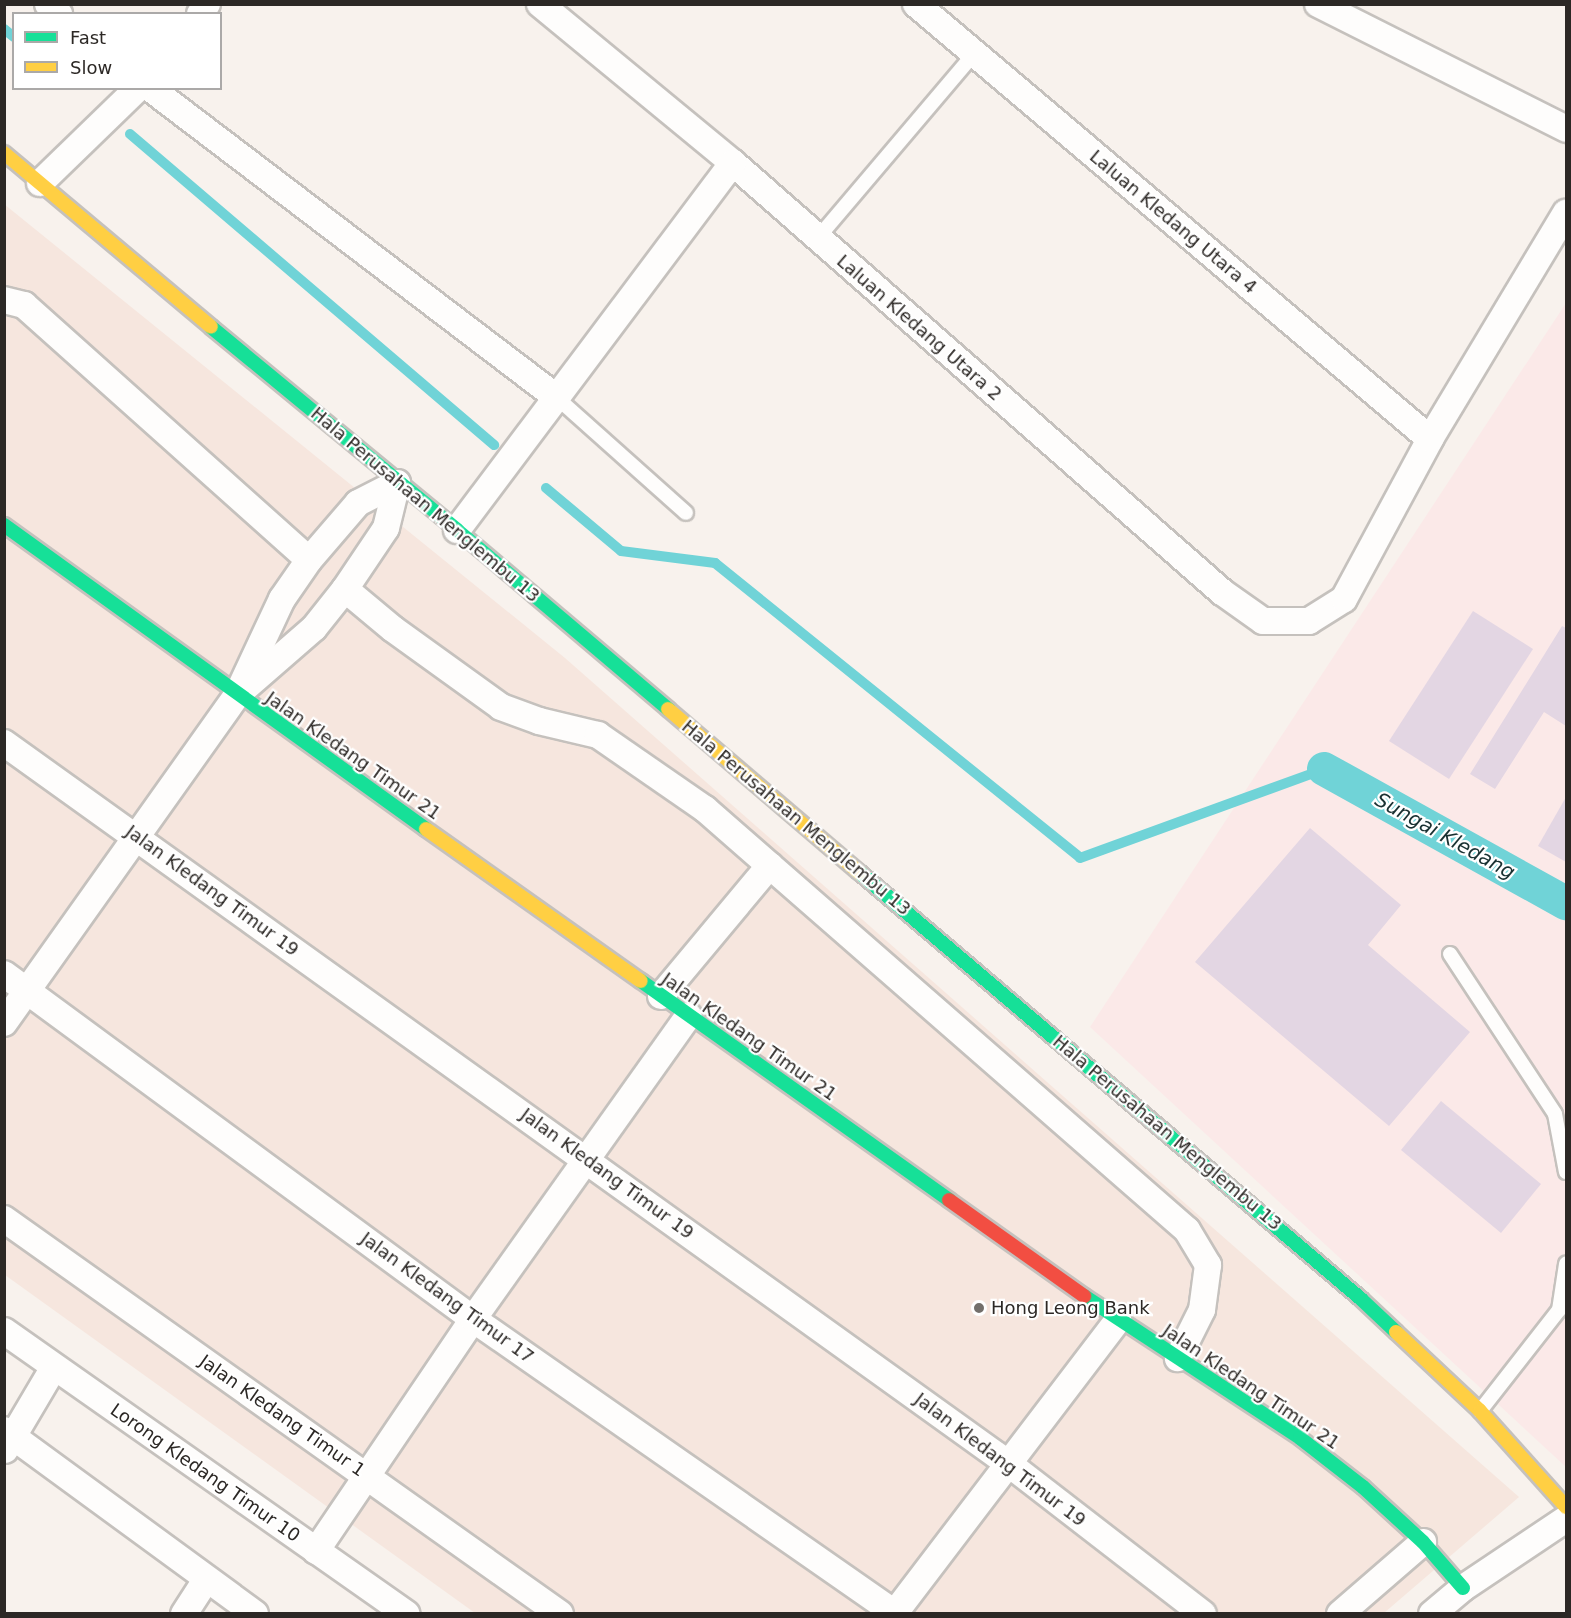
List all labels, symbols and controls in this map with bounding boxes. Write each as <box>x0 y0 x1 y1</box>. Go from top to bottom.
legend <box>12 12 222 90</box>
text: Fast <box>70 27 106 48</box>
text: Slow <box>70 57 112 78</box>
street label: Laluan Kledang Utara 4 <box>1085 146 1261 298</box>
street label: Laluan Kledang Utara 2 <box>832 251 1006 405</box>
street label: Hala Perusahaan Menglembu 13 <box>306 403 544 607</box>
street label: Jalan Kledang Timur 21 <box>261 687 445 825</box>
street label: Hala Perusahaan Menglembu 13 <box>677 716 915 920</box>
water label: Sungai Kledang <box>1371 788 1519 884</box>
street label: Jalan Kledang Timur 19 <box>121 821 303 961</box>
street label: Jalan Kledang Timur 21 <box>657 968 841 1106</box>
street label: Hala Perusahaan Menglembu 13 <box>1048 1031 1286 1235</box>
street label: Jalan Kledang Timur 19 <box>516 1104 698 1244</box>
street label: Jalan Kledang Timur 17 <box>356 1228 538 1368</box>
place label: Hong Leong Bank <box>991 1297 1150 1319</box>
marker: Hong Leong Bank <box>972 1301 986 1315</box>
street label: Jalan Kledang Timur 21 <box>1158 1320 1344 1454</box>
street label: Jalan Kledang Timur 1 <box>195 1351 369 1481</box>
street label: Jalan Kledang Timur 19 <box>910 1389 1090 1531</box>
street label: Lorong Kledang Timur 10 <box>106 1399 304 1547</box>

